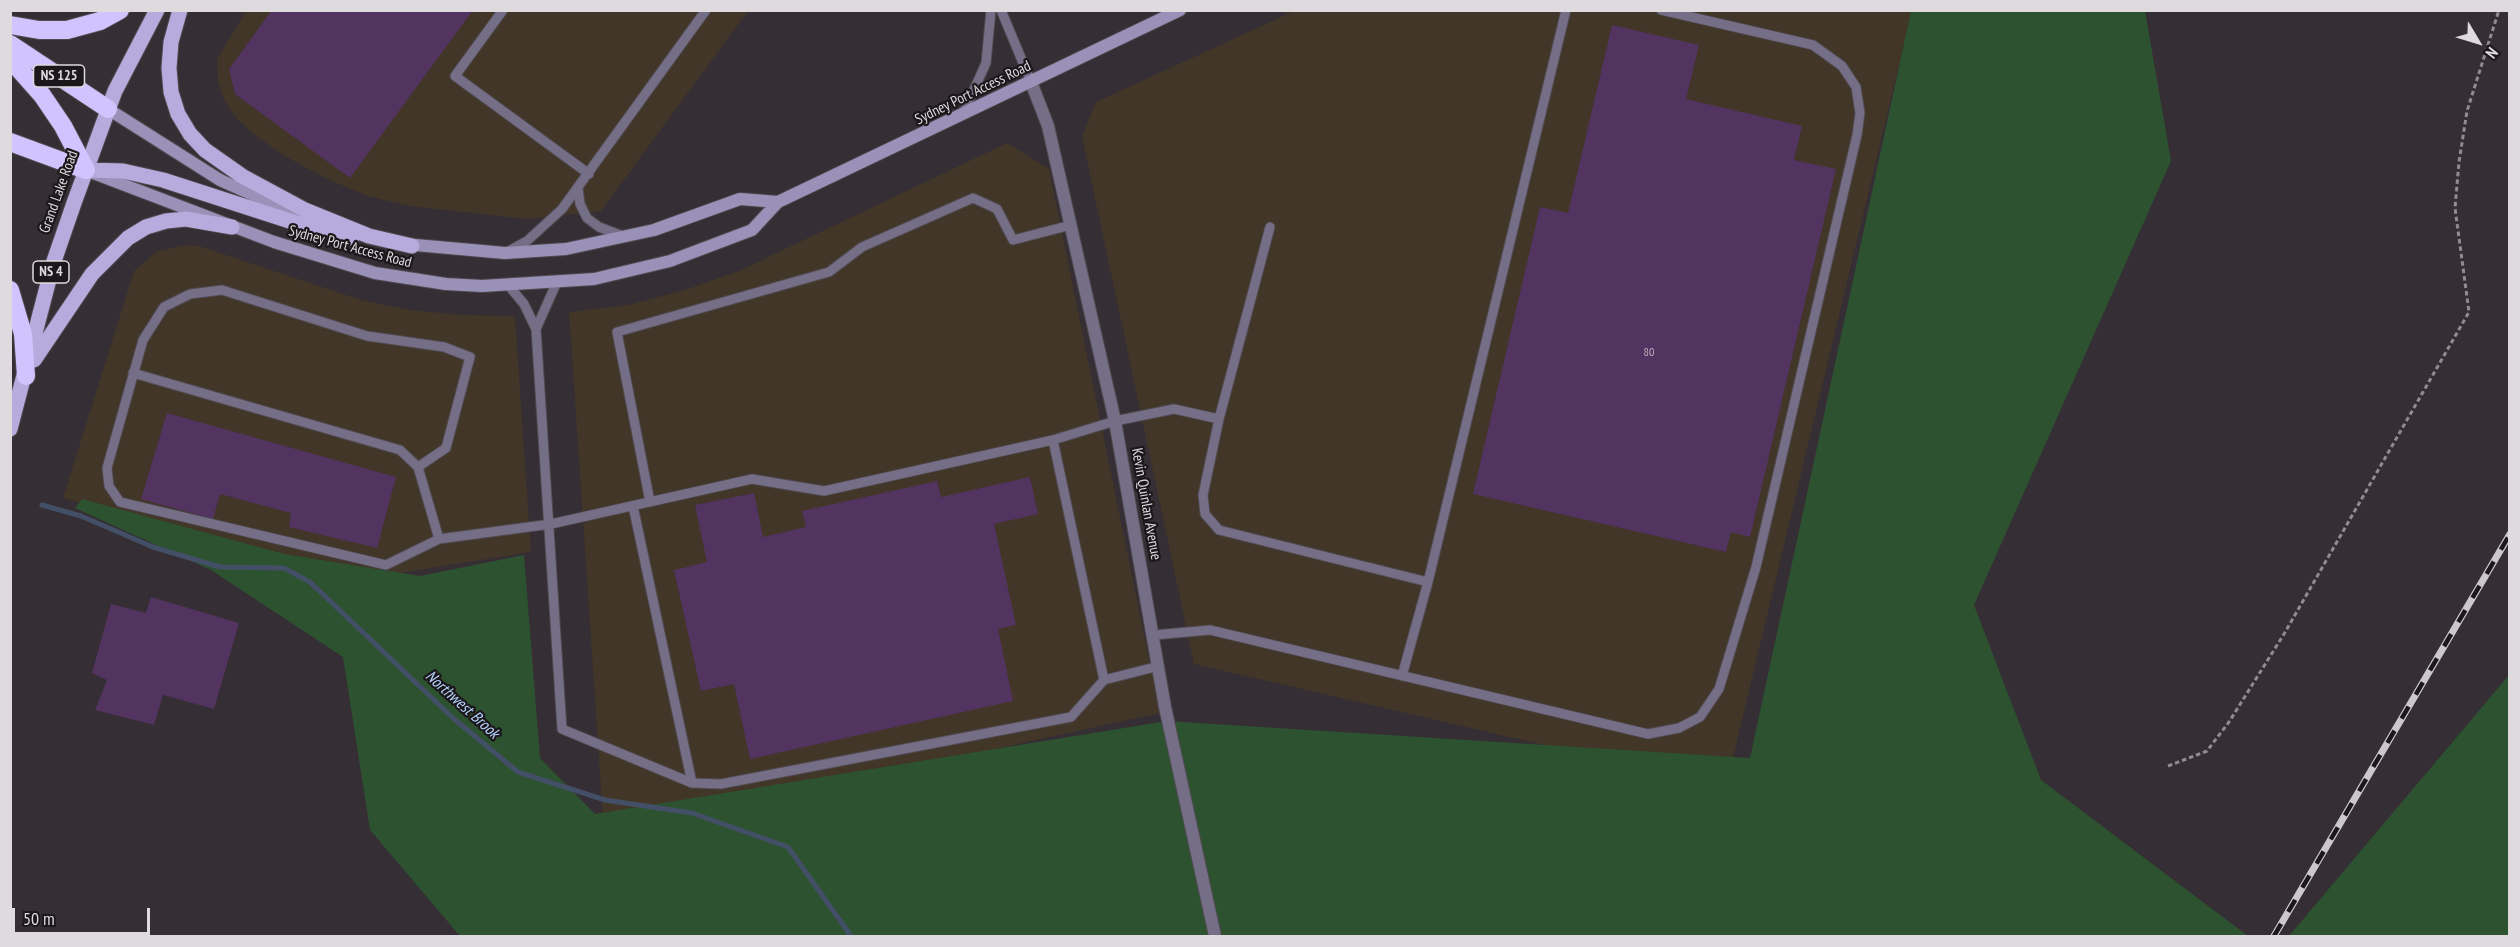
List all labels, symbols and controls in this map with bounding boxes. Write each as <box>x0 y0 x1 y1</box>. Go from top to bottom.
north arrow <box>2448 12 2508 72</box>
text: N <box>2482 44 2503 63</box>
street label: Sydney Port Access Road <box>912 57 1034 129</box>
road number: NS 125 <box>34 65 84 87</box>
street label: Grand Lake Road <box>36 148 82 236</box>
street label: Sydney Port Access Road <box>286 222 414 272</box>
road number: NS 4 <box>33 261 69 283</box>
house number: 80 <box>1644 346 1654 360</box>
street label: Kevin Quinlan Avenue <box>1127 447 1165 561</box>
water label: Northwest Brook <box>421 667 503 743</box>
scale bar <box>15 896 153 934</box>
text: 50 m <box>23 907 55 930</box>

